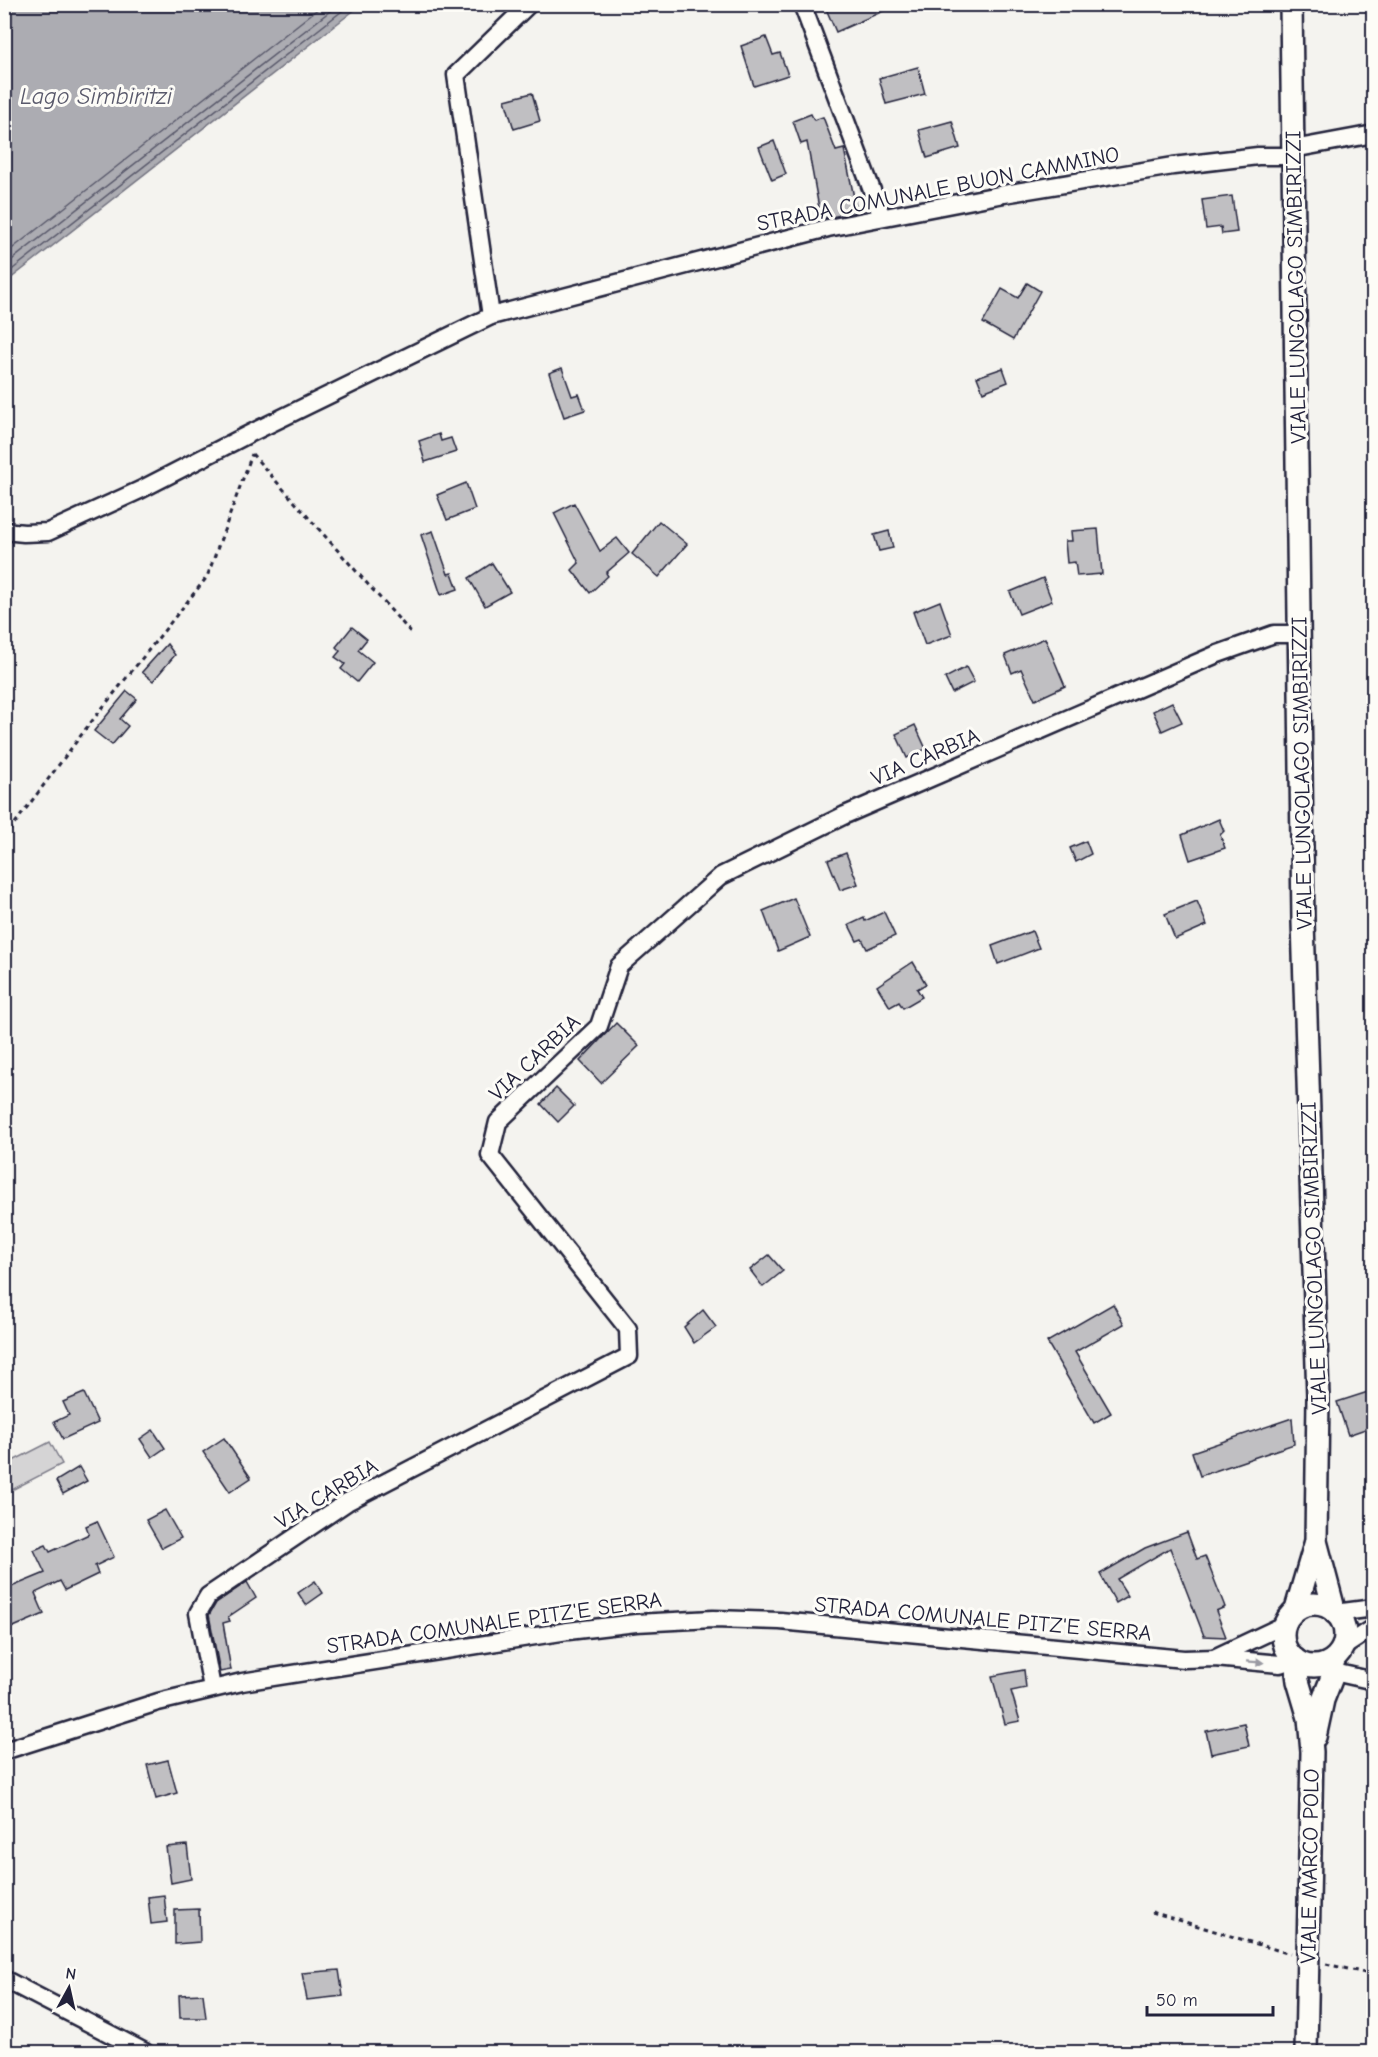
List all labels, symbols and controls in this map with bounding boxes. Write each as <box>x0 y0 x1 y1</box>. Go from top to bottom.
water label: Lago Simbiritzi <box>20 82 173 110</box>
street label: VIALE LUNGOLAGO SIMBIRIZZI <box>1280 130 1312 444</box>
street label: STRADA COMUNALE BUON CAMMINO <box>755 141 1122 237</box>
street label: VIALE LUNGOLAGO SIMBIRIZZI <box>1286 616 1318 930</box>
street label: VIA CARBIA <box>867 722 984 791</box>
street label: VIA CARBIA <box>484 1009 586 1106</box>
street label: VIALE LUNGOLAGO SIMBIRIZZI <box>1296 1101 1332 1415</box>
street label: VIA CARBIA <box>271 1453 383 1535</box>
street label: STRADA COMUNALE PITZ'E SERRA <box>325 1587 664 1659</box>
street label: STRADA COMUNALE PITZ'E SERRA <box>813 1591 1153 1647</box>
one-way arrow <box>1246 1657 1265 1667</box>
street label: VIALE MARCO POLO <box>1295 1768 1325 1964</box>
north arrow <box>39 1958 99 2018</box>
text: N <box>65 1964 77 1984</box>
scale bar <box>1147 1979 1273 2017</box>
text: 50 m <box>1156 1990 1198 2011</box>

